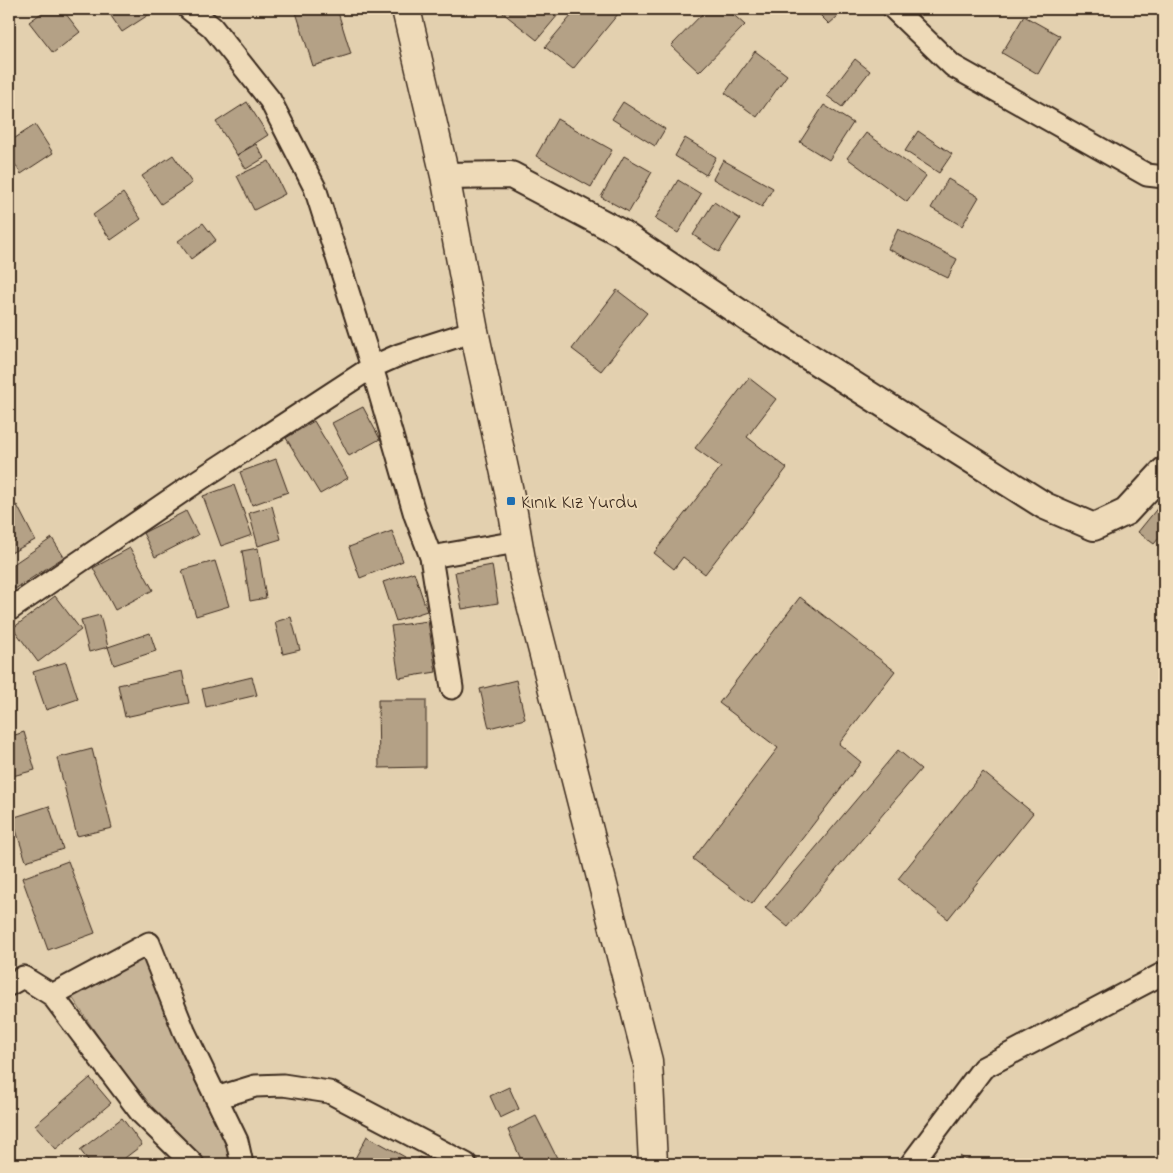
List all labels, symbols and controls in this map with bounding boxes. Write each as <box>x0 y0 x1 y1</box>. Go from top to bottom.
place label: Kınık Kız Yurdu <box>521 489 638 518</box>
marker: Kınık Kız Yurdu <box>505 495 517 507</box>

